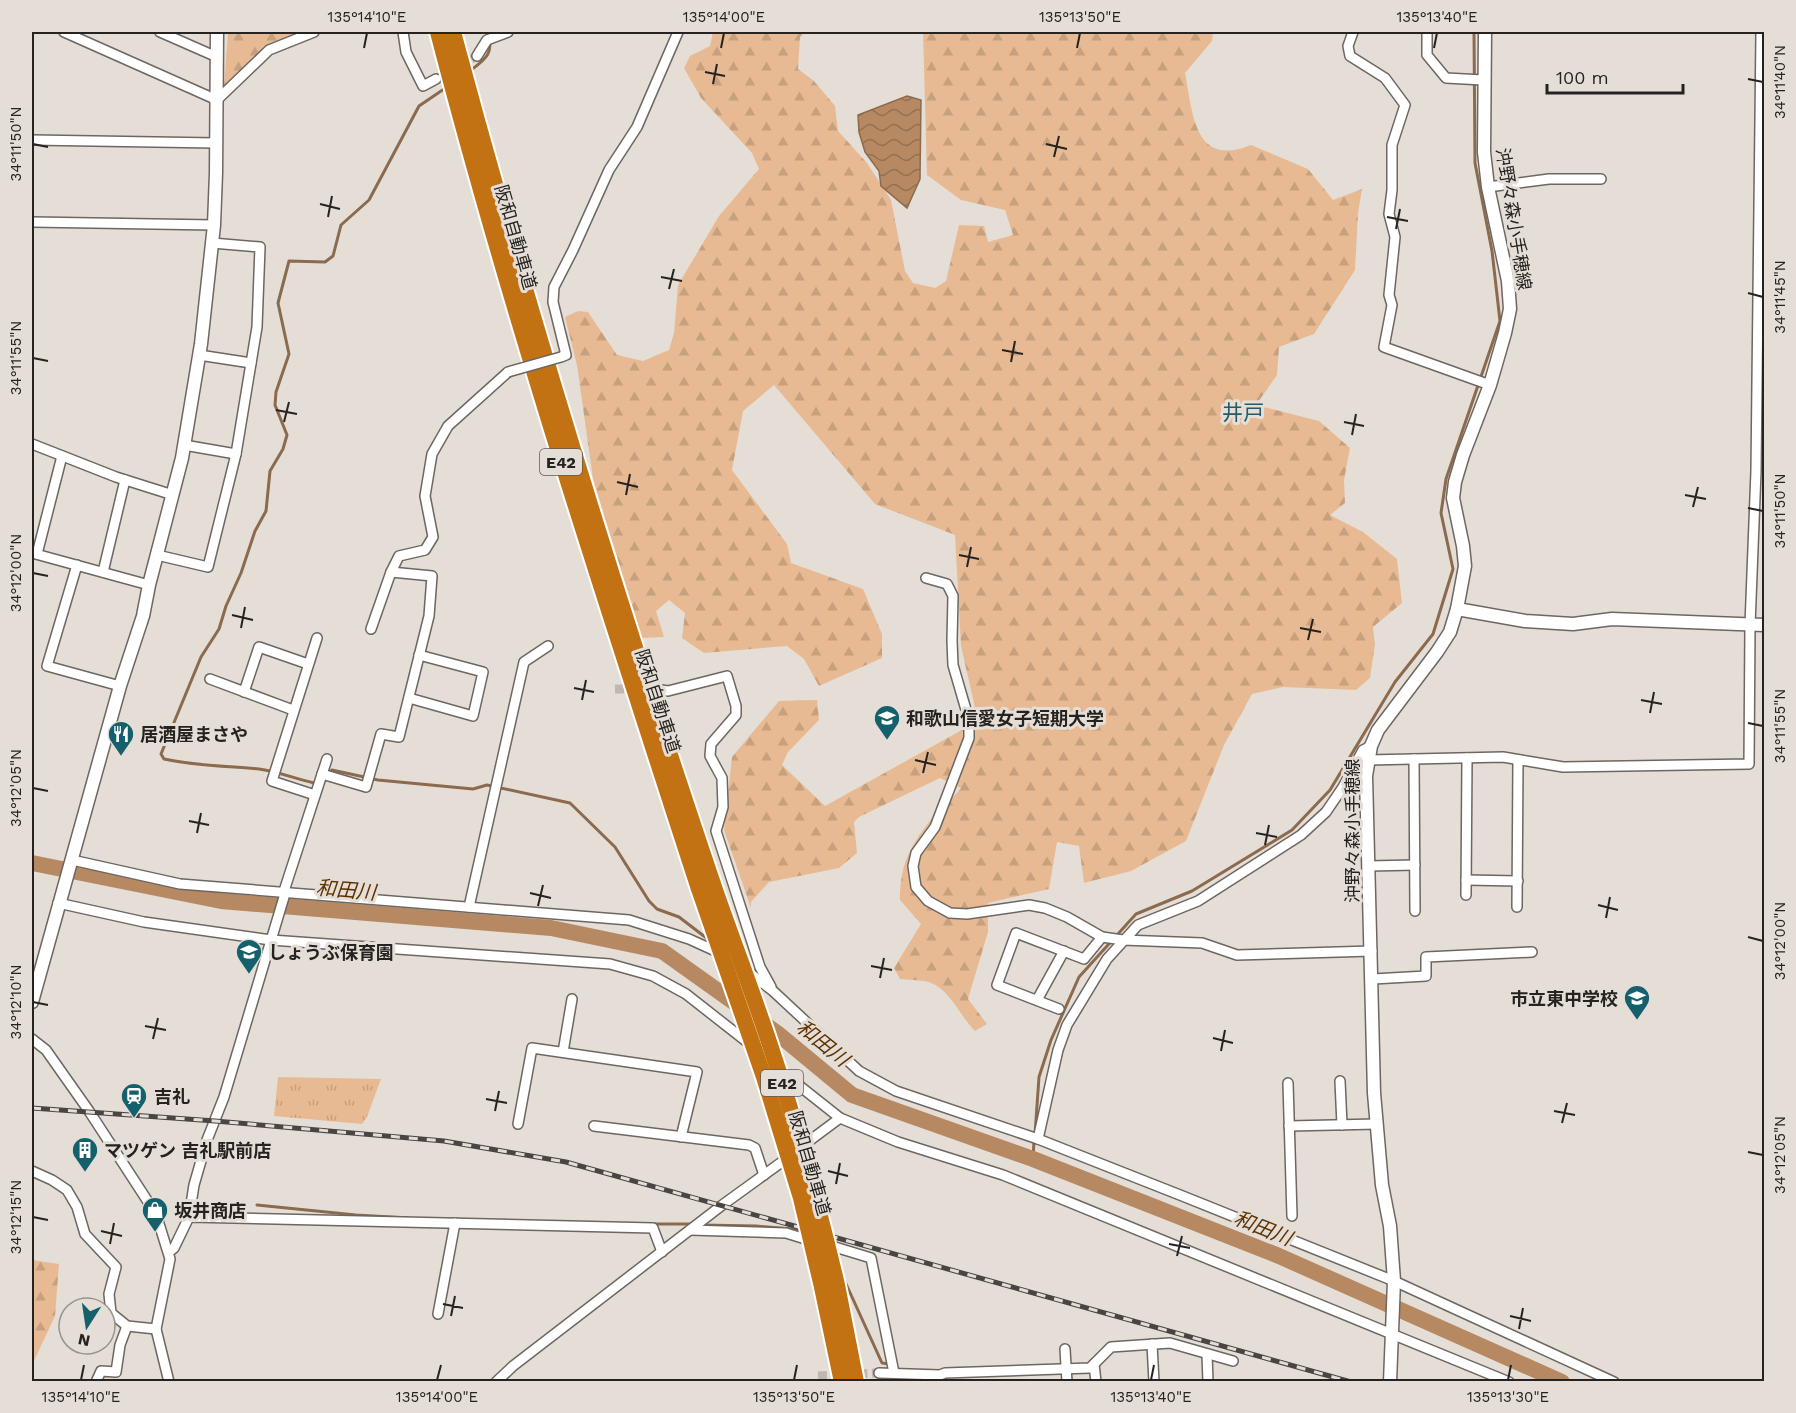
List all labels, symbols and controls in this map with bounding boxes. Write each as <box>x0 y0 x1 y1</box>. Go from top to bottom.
text: 135°14'10"E <box>328 8 406 26</box>
text: 135°14'00"E <box>683 8 765 26</box>
text: 135°13'50"E <box>1039 8 1121 26</box>
text: 135°13'40"E <box>1396 8 1478 26</box>
text: 34°11'40"N <box>1771 45 1789 119</box>
scale bar <box>1547 57 1684 95</box>
text: 100 m <box>1556 67 1609 88</box>
text: 34°11'50"N <box>7 106 25 182</box>
street label: 沖野々森小手穂線 <box>1492 146 1536 292</box>
street label: 阪和自動車道 <box>491 182 541 292</box>
text: 34°11'45"N <box>1771 260 1789 334</box>
text: 34°11'55"N <box>7 321 25 395</box>
district label: 井戸 <box>1222 400 1264 425</box>
road number: E42 <box>540 449 582 475</box>
text: 34°11'50"N <box>1771 473 1789 549</box>
text: 34°12'00"N <box>7 534 25 612</box>
street label: 阪和自動車道 <box>631 646 685 756</box>
text: 34°11'55"N <box>1771 689 1789 763</box>
school or university icon: 和歌山信愛女子短期大学 <box>872 703 902 741</box>
place label: 和歌山信愛女子短期大学 <box>906 708 1104 729</box>
restaurant icon: 居酒屋まさや <box>106 719 136 757</box>
place label: 居酒屋まさや <box>140 724 248 745</box>
text: 34°12'05"N <box>7 749 25 827</box>
street label: 沖野々森小手穂線 <box>1342 759 1363 903</box>
water label: 和田川 <box>315 875 379 905</box>
text: 34°12'00"N <box>1771 902 1789 980</box>
school or university icon: しょうぶ保育園 <box>234 937 264 975</box>
place label: しょうぶ保育園 <box>268 942 394 963</box>
text: 34°12'10"N <box>7 964 25 1040</box>
school or university icon: 市立東中学校 <box>1622 983 1652 1021</box>
place label: 市立東中学校 <box>1510 988 1618 1009</box>
water label: 和田川 <box>792 1015 855 1072</box>
road number: E42 <box>761 1070 803 1096</box>
station icon: 吉礼 <box>119 1081 149 1119</box>
place label: 吉礼 <box>154 1086 190 1107</box>
street label: 阪和自動車道 <box>785 1108 835 1218</box>
text: 34°12'05"N <box>1771 1116 1789 1194</box>
building icon: マツゲン 吉礼駅前店 <box>70 1135 100 1173</box>
place label: マツゲン 吉礼駅前店 <box>104 1140 271 1161</box>
text: 34°12'15"N <box>7 1180 25 1254</box>
shop icon: 坂井商店 <box>140 1195 170 1233</box>
place label: 坂井商店 <box>174 1200 246 1221</box>
water label: 和田川 <box>1231 1206 1297 1251</box>
north arrow <box>57 1296 117 1356</box>
text: N <box>76 1330 92 1351</box>
text: 135°14'10"E <box>42 1388 120 1406</box>
text: 135°14'00"E <box>396 1388 478 1406</box>
text: 135°13'50"E <box>753 1388 835 1406</box>
text: 135°13'40"E <box>1110 1388 1192 1406</box>
text: 135°13'30"E <box>1467 1388 1549 1406</box>

